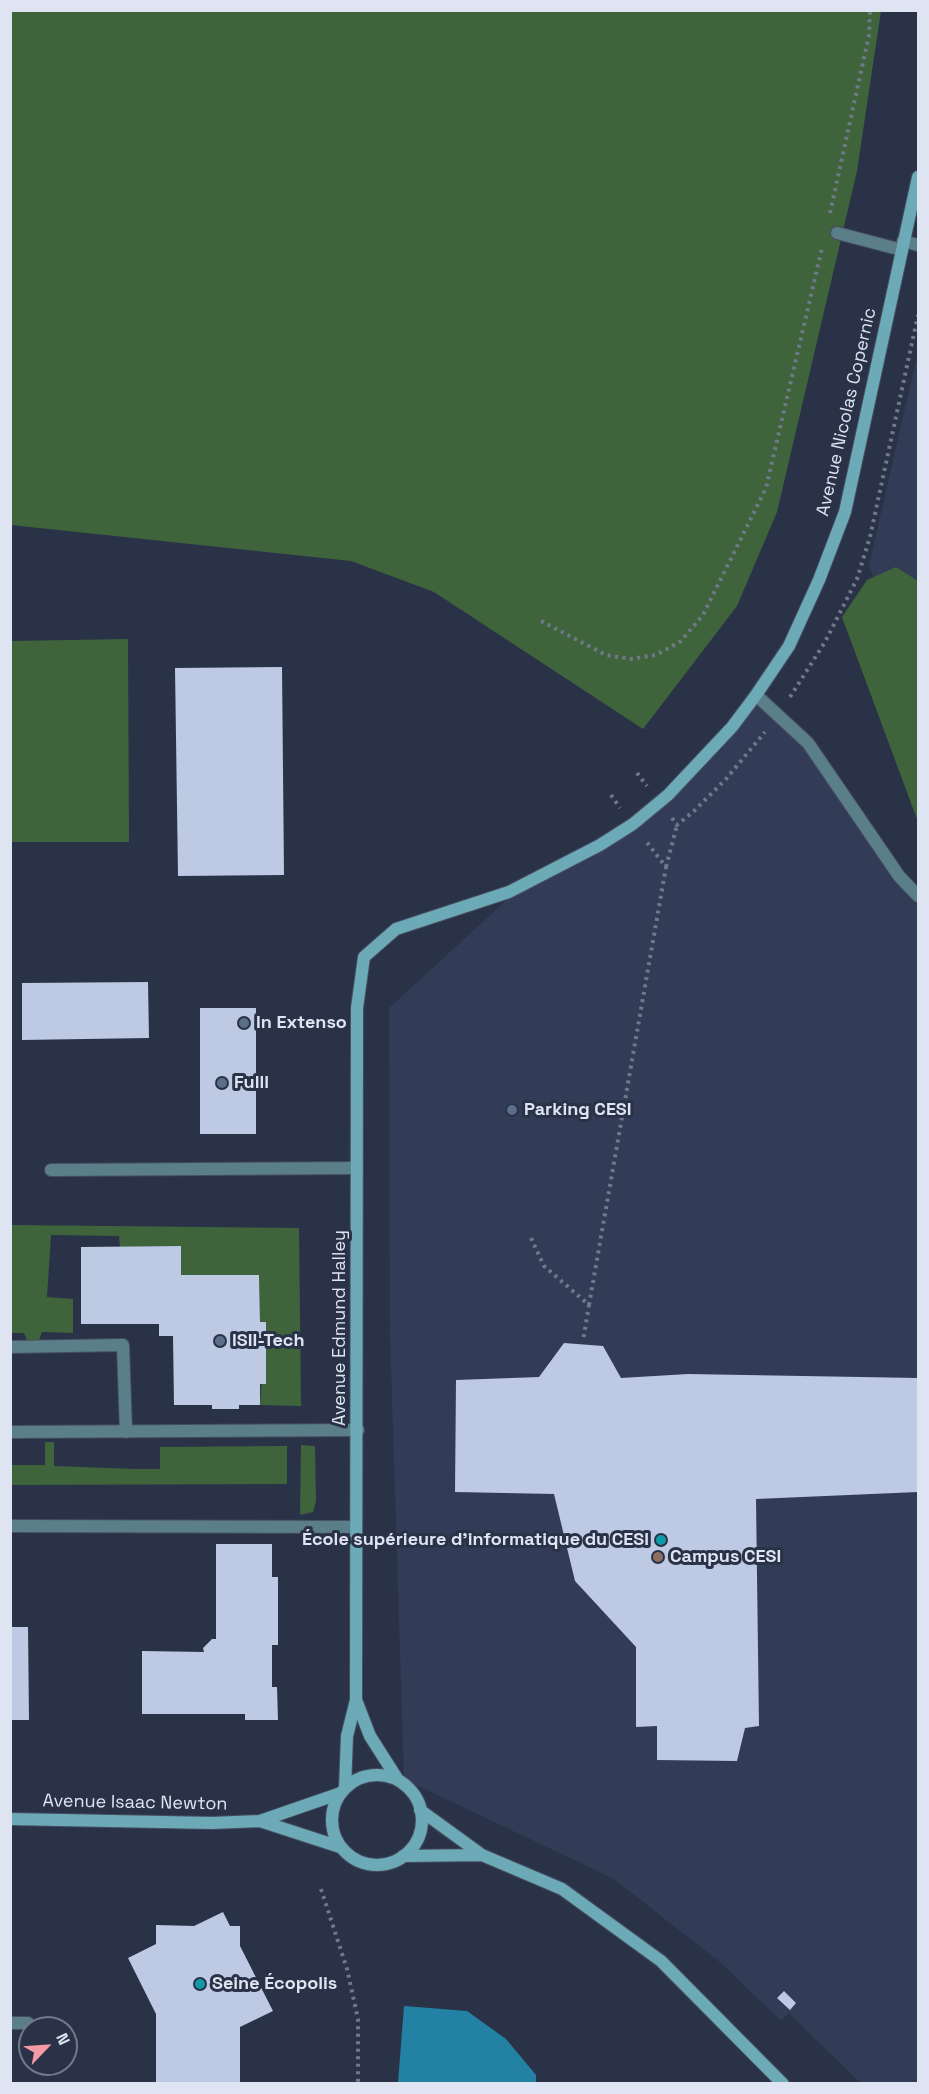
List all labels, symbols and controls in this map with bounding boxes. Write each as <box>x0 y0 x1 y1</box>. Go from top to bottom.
street label: Avenue Nicolas Copernic <box>813 306 881 518</box>
place label: In Extenso <box>256 1012 347 1034</box>
marker: In Extenso <box>237 1016 251 1030</box>
place label: Fulll <box>234 1072 269 1094</box>
marker: Fulll <box>215 1076 229 1090</box>
place label: Parking CESI <box>524 1099 632 1121</box>
marker: Parking CESI <box>505 1103 519 1117</box>
street label: Avenue Edmund Halley <box>329 1230 351 1426</box>
place label: ISII-Tech <box>232 1330 304 1352</box>
marker: ISII-Tech <box>213 1334 227 1348</box>
place label: École supérieure d'informatique du CESI <box>302 1529 649 1551</box>
marker: École supérieure d'informatique du CESI <box>654 1533 668 1547</box>
place label: Campus CESI <box>670 1546 781 1568</box>
marker: Campus CESI <box>651 1550 665 1564</box>
street label: Avenue Isaac Newton <box>42 1791 228 1815</box>
place label: Seine Écopolis <box>212 1973 337 1995</box>
marker: Seine Écopolis <box>193 1977 207 1991</box>
north arrow <box>18 2016 78 2076</box>
text: N <box>51 2030 75 2048</box>

